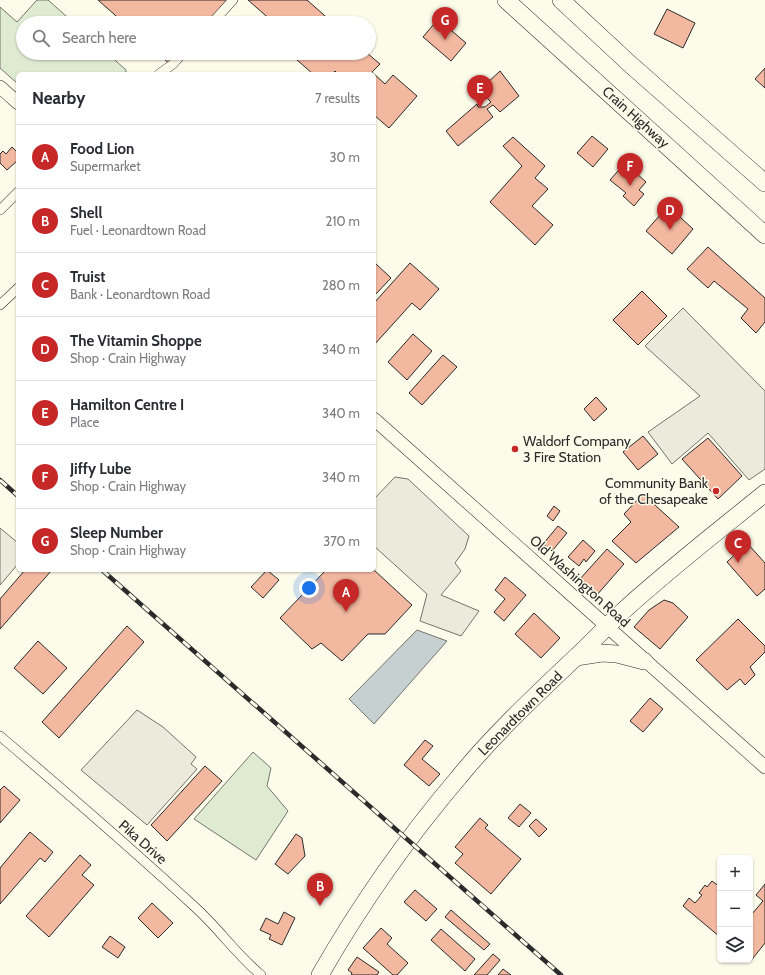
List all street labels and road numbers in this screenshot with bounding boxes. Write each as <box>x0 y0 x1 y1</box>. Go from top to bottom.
street label: Crain Highway <box>599 82 673 152</box>
street label: Old Washington Road <box>526 531 634 631</box>
street label: Leonardtown Road <box>474 667 566 759</box>
street label: Pika Drive <box>115 816 171 868</box>

